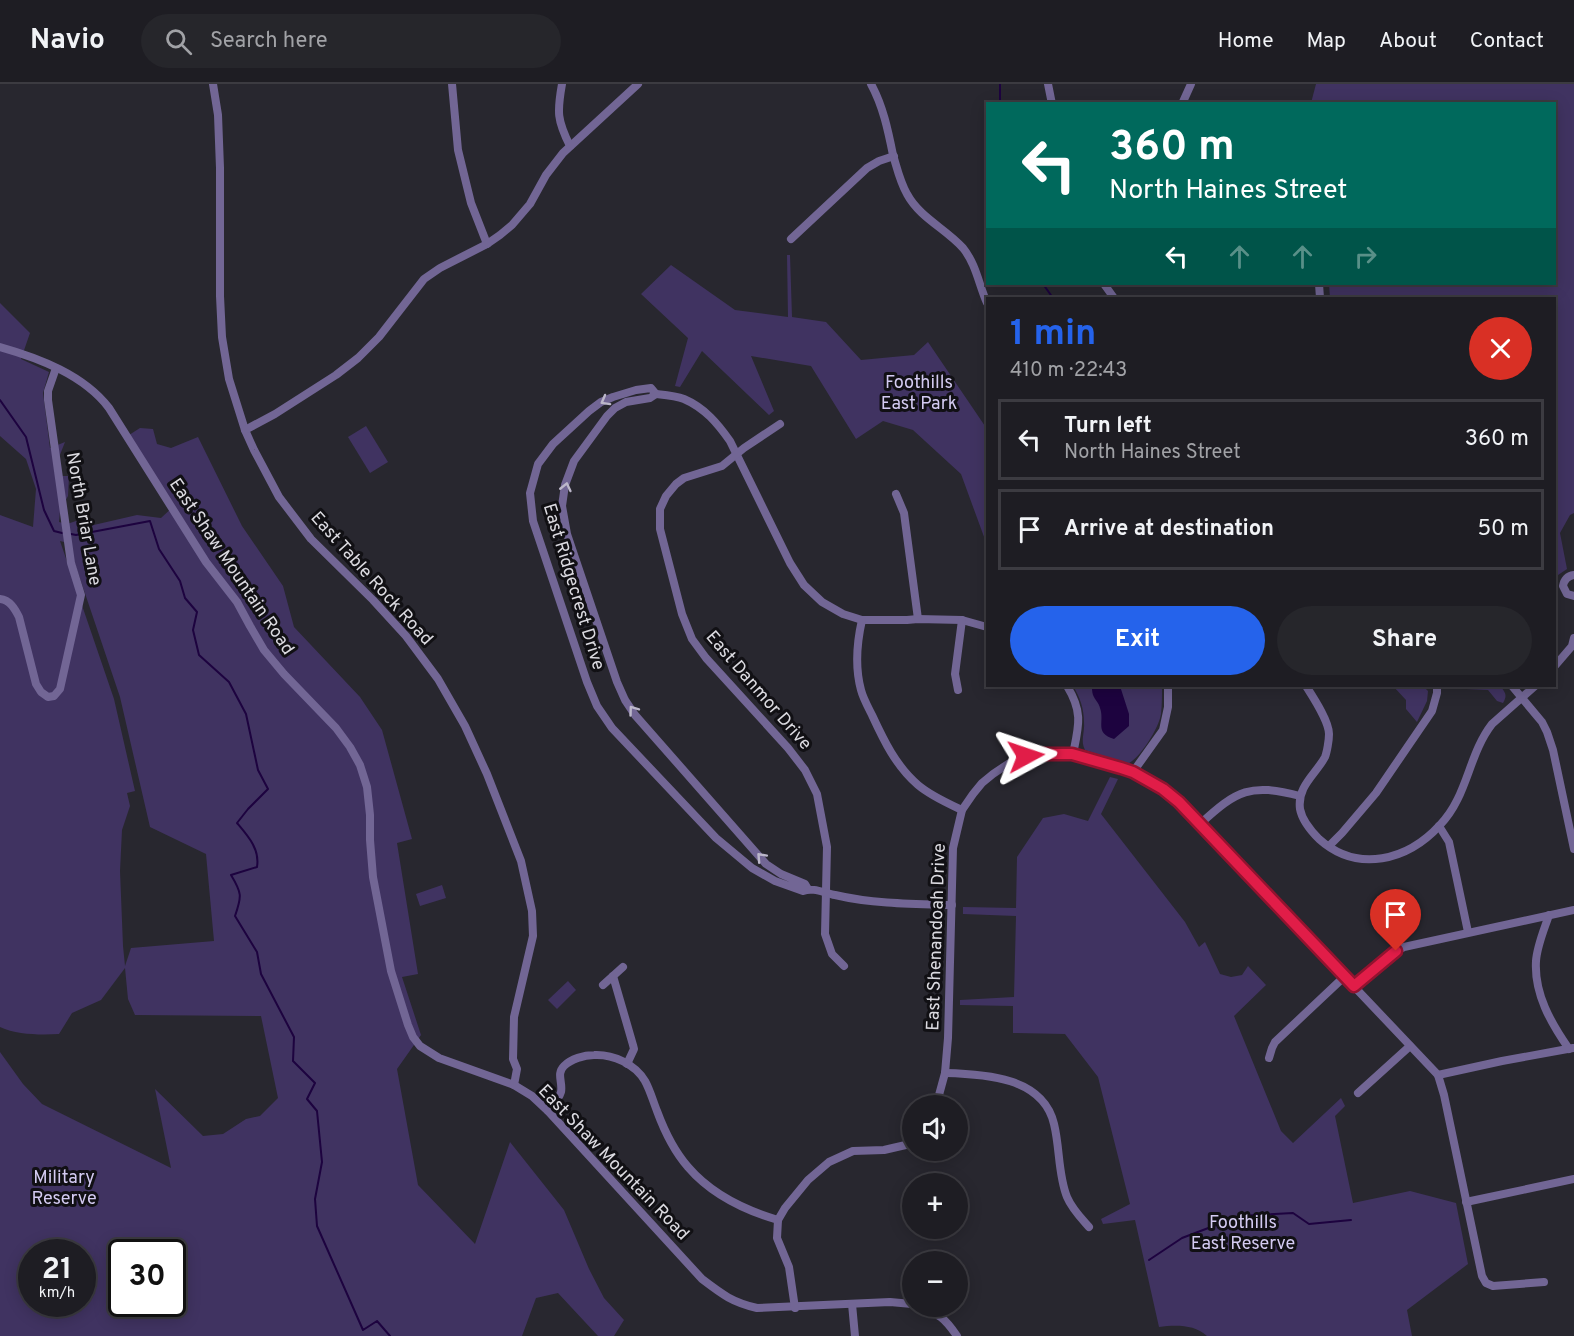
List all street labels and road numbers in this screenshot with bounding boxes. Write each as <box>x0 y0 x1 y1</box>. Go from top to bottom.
street label: North Briar Lane <box>60 451 106 587</box>
street label: East Shaw Mountain Road <box>163 474 299 660</box>
street label: East Ridgecrest Drive <box>537 501 609 673</box>
street label: East Table Rock Road <box>305 507 437 651</box>
street label: East Danmor Drive <box>700 627 816 755</box>
street label: East Shenandoah Drive <box>922 843 952 1031</box>
street label: East Shaw Mountain Road <box>532 1080 694 1246</box>

